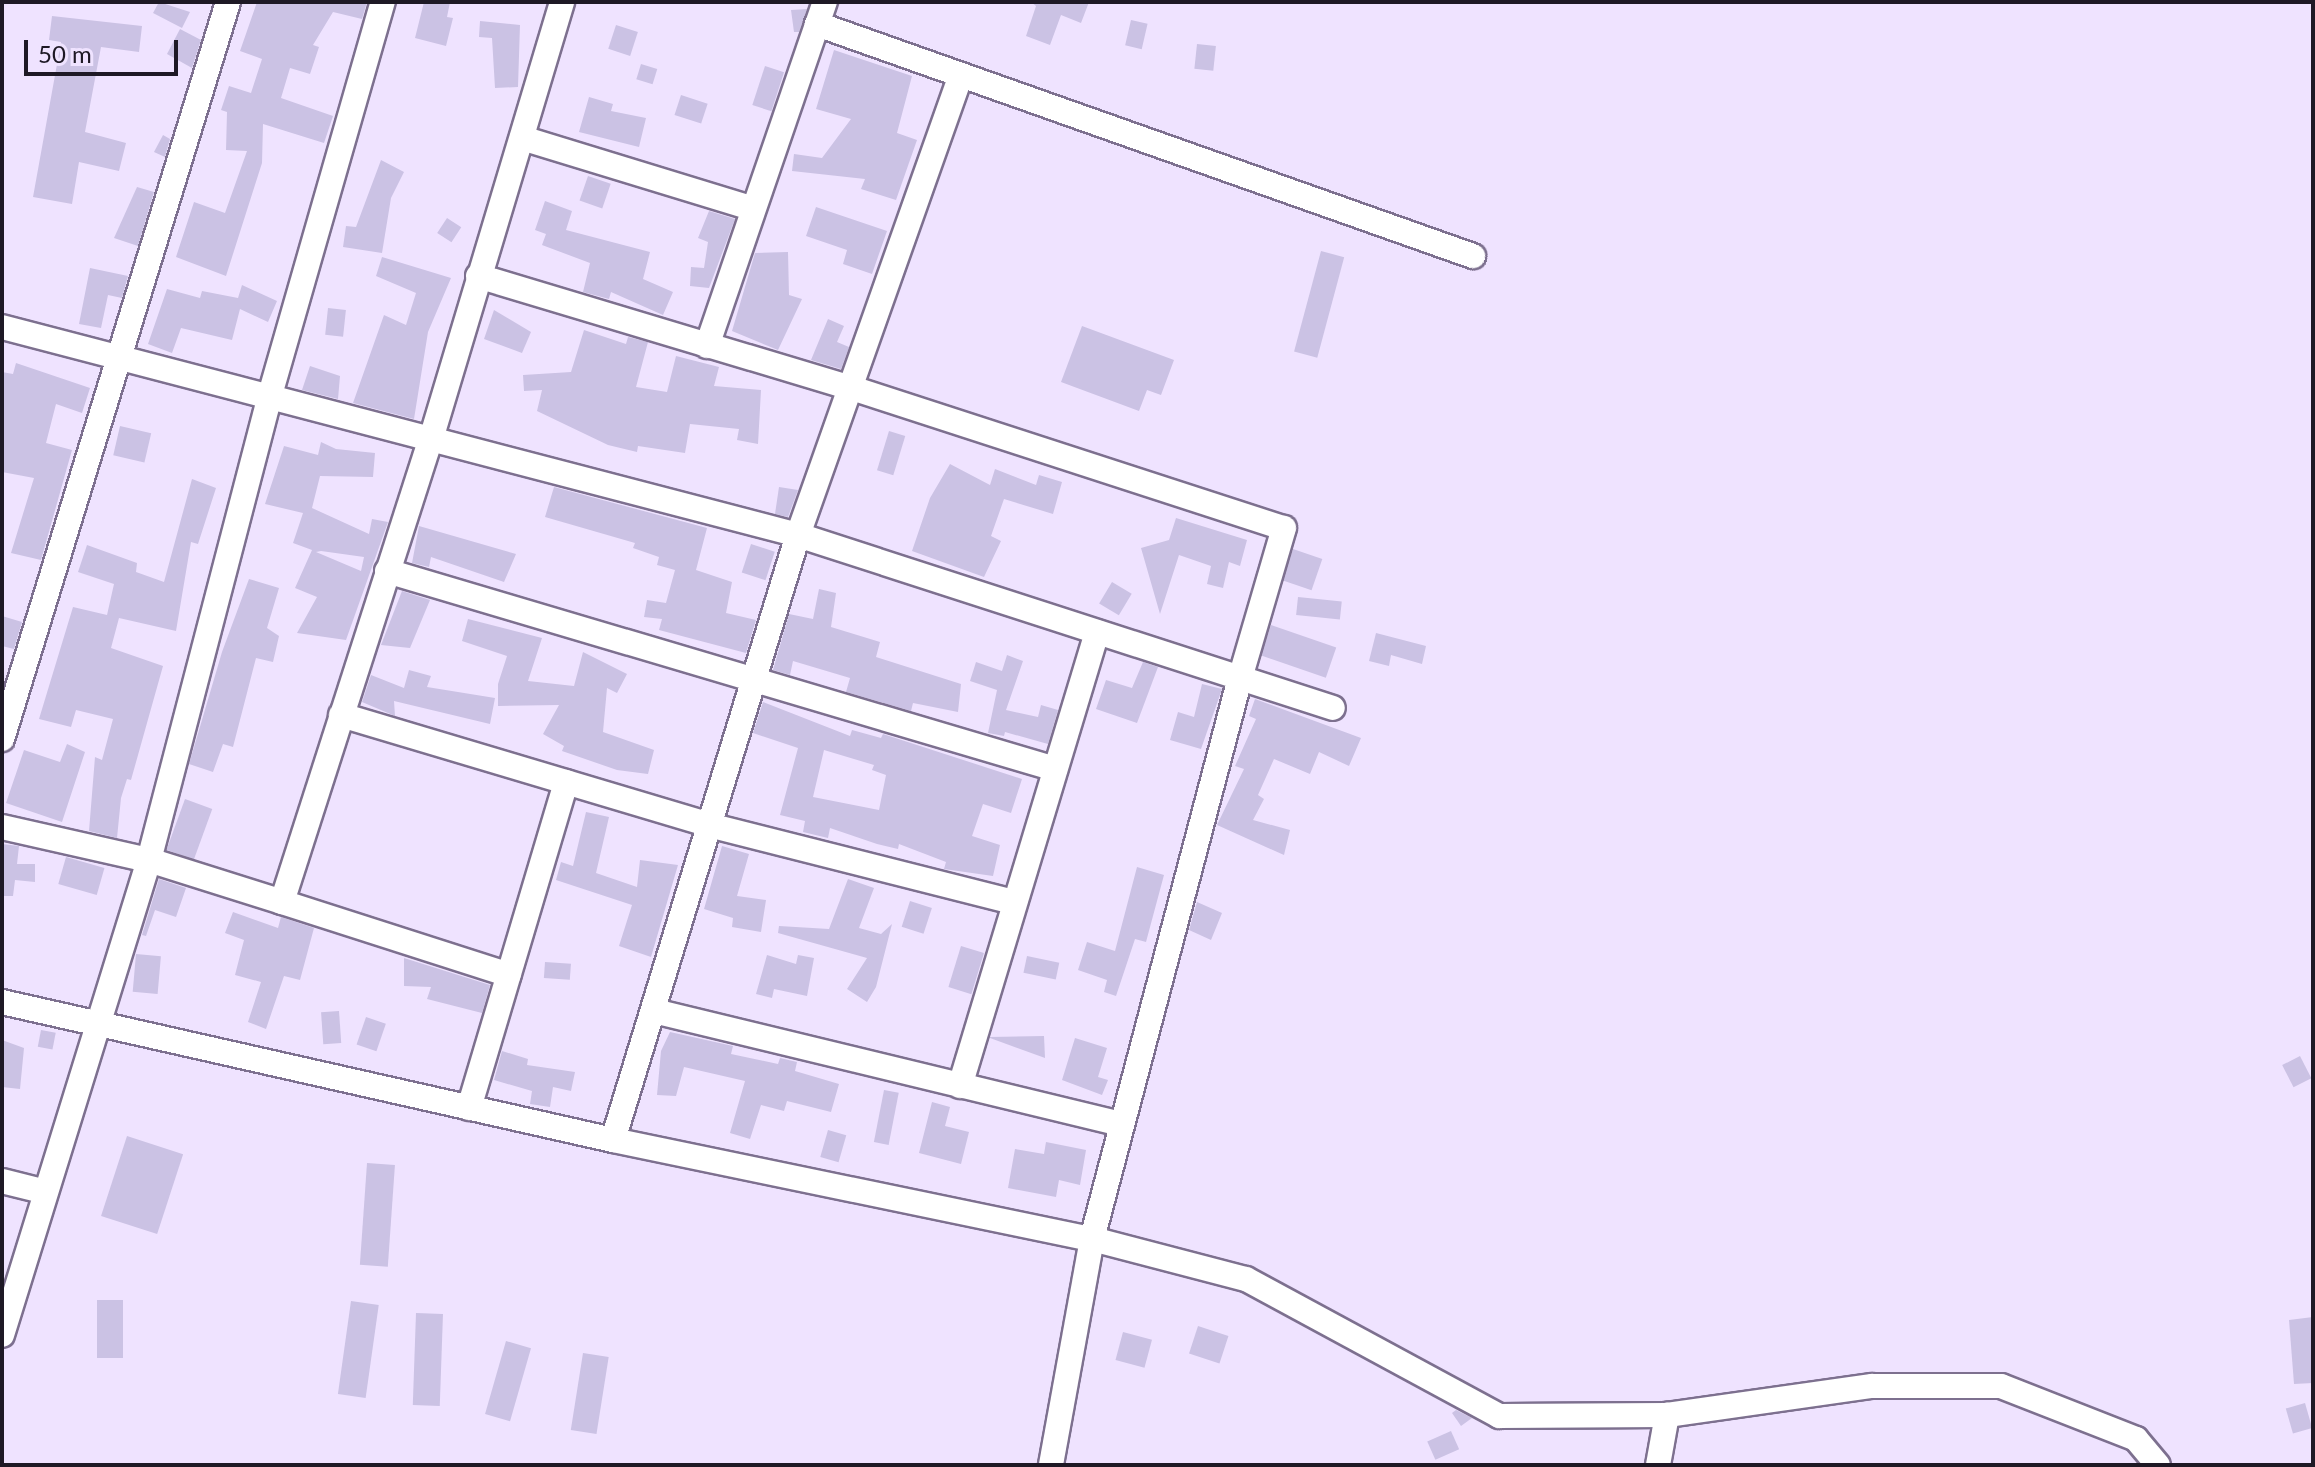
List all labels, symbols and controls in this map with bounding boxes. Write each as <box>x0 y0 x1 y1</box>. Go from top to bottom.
scale bar <box>28 24 182 74</box>
text: 50 m <box>38 39 92 68</box>

